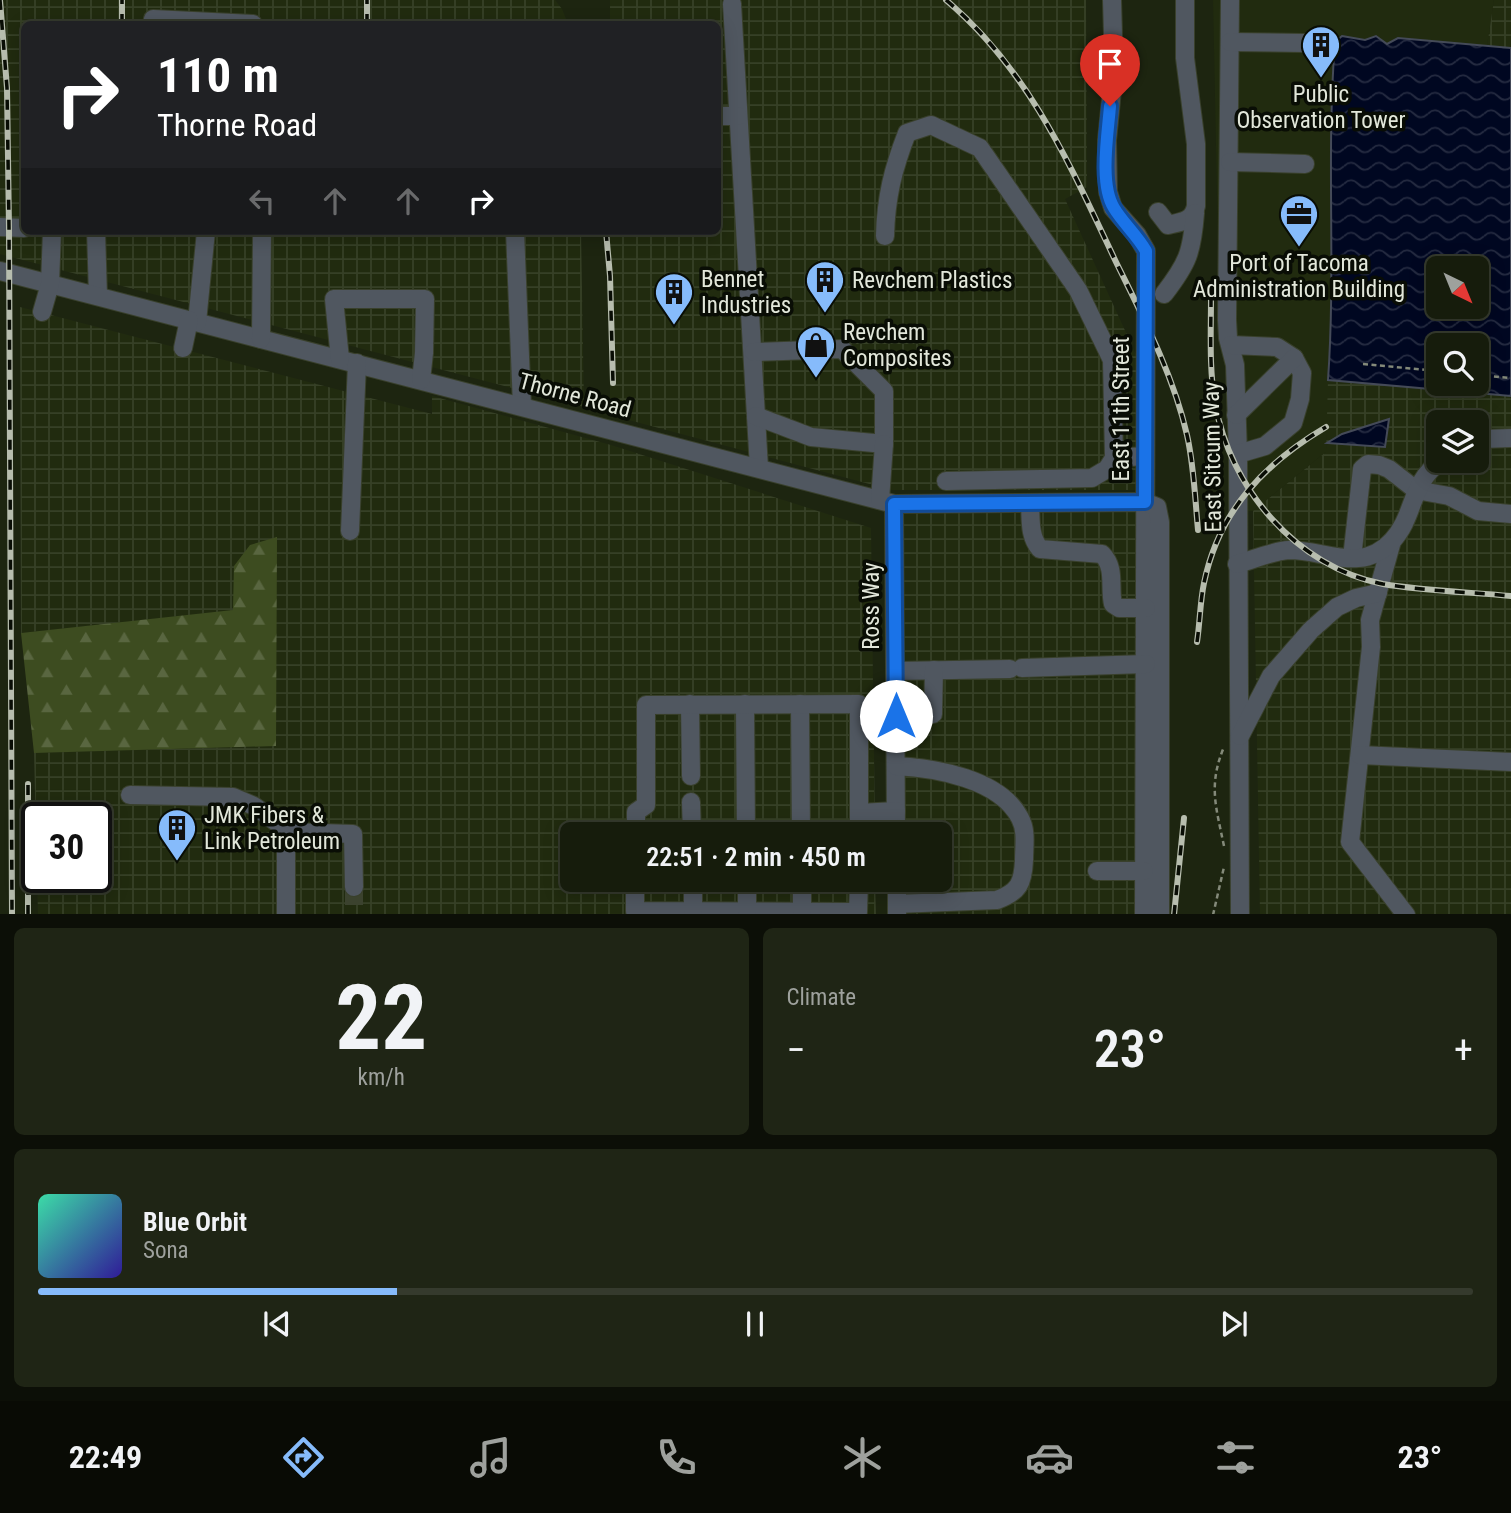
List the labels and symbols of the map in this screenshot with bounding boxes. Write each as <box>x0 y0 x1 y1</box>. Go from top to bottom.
building icon: Public Observation Tower <box>1300 24 1342 79</box>
pin <box>1080 34 1140 106</box>
place label: Public Observation Tower <box>1236 81 1406 134</box>
office icon: Port of Tacoma Administration Building <box>1278 193 1320 248</box>
place label: Port of Tacoma Administration Building <box>1193 250 1405 303</box>
north arrow <box>1426 256 1489 318</box>
building icon: Revchem Plastics <box>804 259 846 314</box>
place label: Bennet Industries <box>701 266 791 319</box>
place label: Revchem Plastics <box>852 267 1012 294</box>
building icon: Bennet Industries <box>653 271 695 326</box>
place label: Revchem Composites <box>843 319 952 372</box>
shop icon: Revchem Composites <box>795 324 837 379</box>
street label: East 11th Street <box>1108 337 1135 481</box>
street label: Thorne Road <box>516 368 634 423</box>
street label: East Sitcum Way <box>1198 381 1227 533</box>
street label: Ross Way <box>858 562 885 650</box>
position arrow <box>859 679 933 753</box>
speed limit sign: 30 <box>21 802 112 893</box>
place label: JMK Fibers & Link Petroleum <box>204 802 340 855</box>
building icon: JMK Fibers & Link Petroleum <box>156 807 198 862</box>

